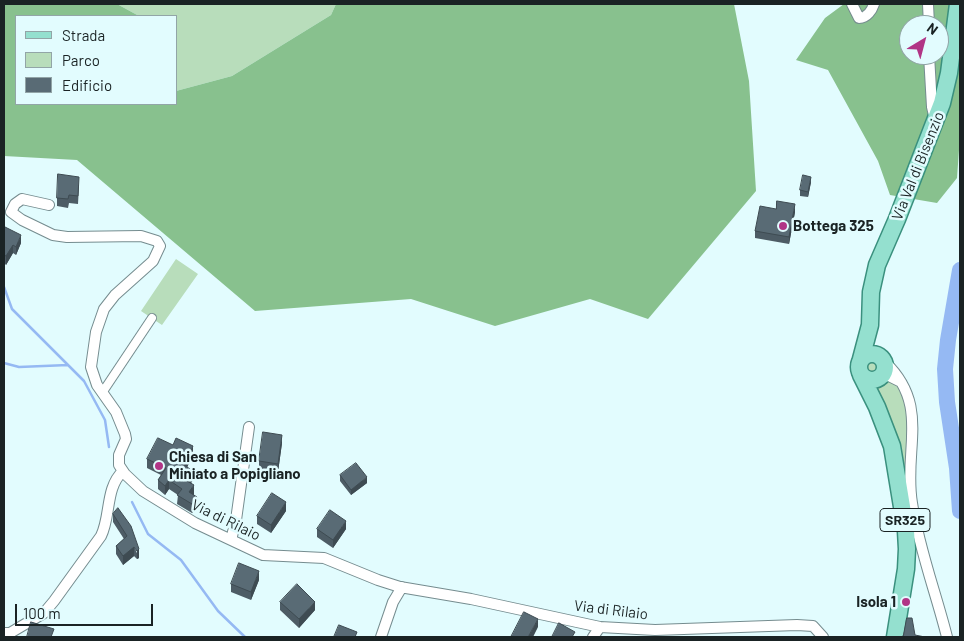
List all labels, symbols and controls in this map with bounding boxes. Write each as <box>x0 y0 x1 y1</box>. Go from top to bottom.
legend <box>15 15 178 105</box>
north arrow <box>899 15 949 65</box>
text: N <box>924 19 942 38</box>
text: Strada <box>62 26 105 44</box>
text: Parco <box>62 51 100 69</box>
text: Edificio <box>62 76 112 94</box>
street label: Via Val di Bisenzio <box>888 109 948 223</box>
place label: Bottega 325 <box>793 217 874 235</box>
marker: Bottega 325 <box>777 220 789 232</box>
place label: Chiesa di San Miniato a Popigliano <box>169 448 301 483</box>
marker: Chiesa di San Miniato a Popigliano <box>153 460 165 472</box>
street label: Via di Rilaio <box>189 496 263 544</box>
road number: SR325 <box>880 508 930 532</box>
place label: Isola 1 <box>856 593 896 611</box>
scale bar <box>18 594 155 626</box>
marker: Isola 1 <box>900 596 912 608</box>
street label: Via di Rilaio <box>573 597 649 623</box>
text: 100 m <box>23 604 61 622</box>

